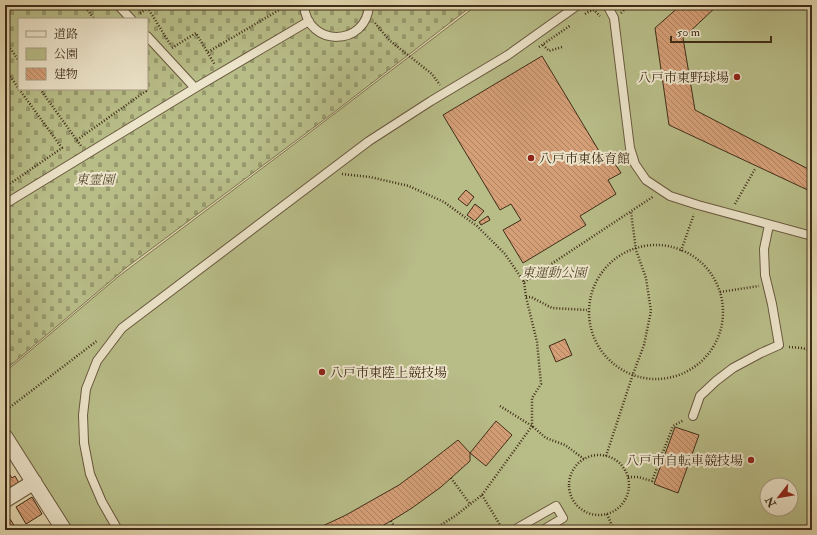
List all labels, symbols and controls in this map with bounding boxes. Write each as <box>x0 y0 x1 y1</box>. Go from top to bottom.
legend <box>18 18 148 90</box>
scale bar <box>671 18 771 44</box>
text: 50 m <box>677 25 701 40</box>
text: 道路 <box>54 27 78 42</box>
text: 公園 <box>54 47 78 62</box>
text: 建物 <box>54 67 78 82</box>
place label: 八戸市東野球場 <box>638 70 729 86</box>
marker: 八戸市東野球場 <box>732 72 742 82</box>
place label: 八戸市東体育館 <box>539 151 630 167</box>
marker: 八戸市東体育館 <box>526 153 536 163</box>
park label: 東霊園 <box>75 172 116 188</box>
park label: 東運動公園 <box>521 265 588 281</box>
place label: 八戸市東陸上競技場 <box>330 365 447 381</box>
marker: 八戸市東陸上競技場 <box>317 367 327 377</box>
place label: 八戸市自転車競技場 <box>626 453 743 469</box>
marker: 八戸市自転車競技場 <box>746 455 756 465</box>
north arrow <box>759 477 799 517</box>
text: N <box>762 493 779 510</box>

